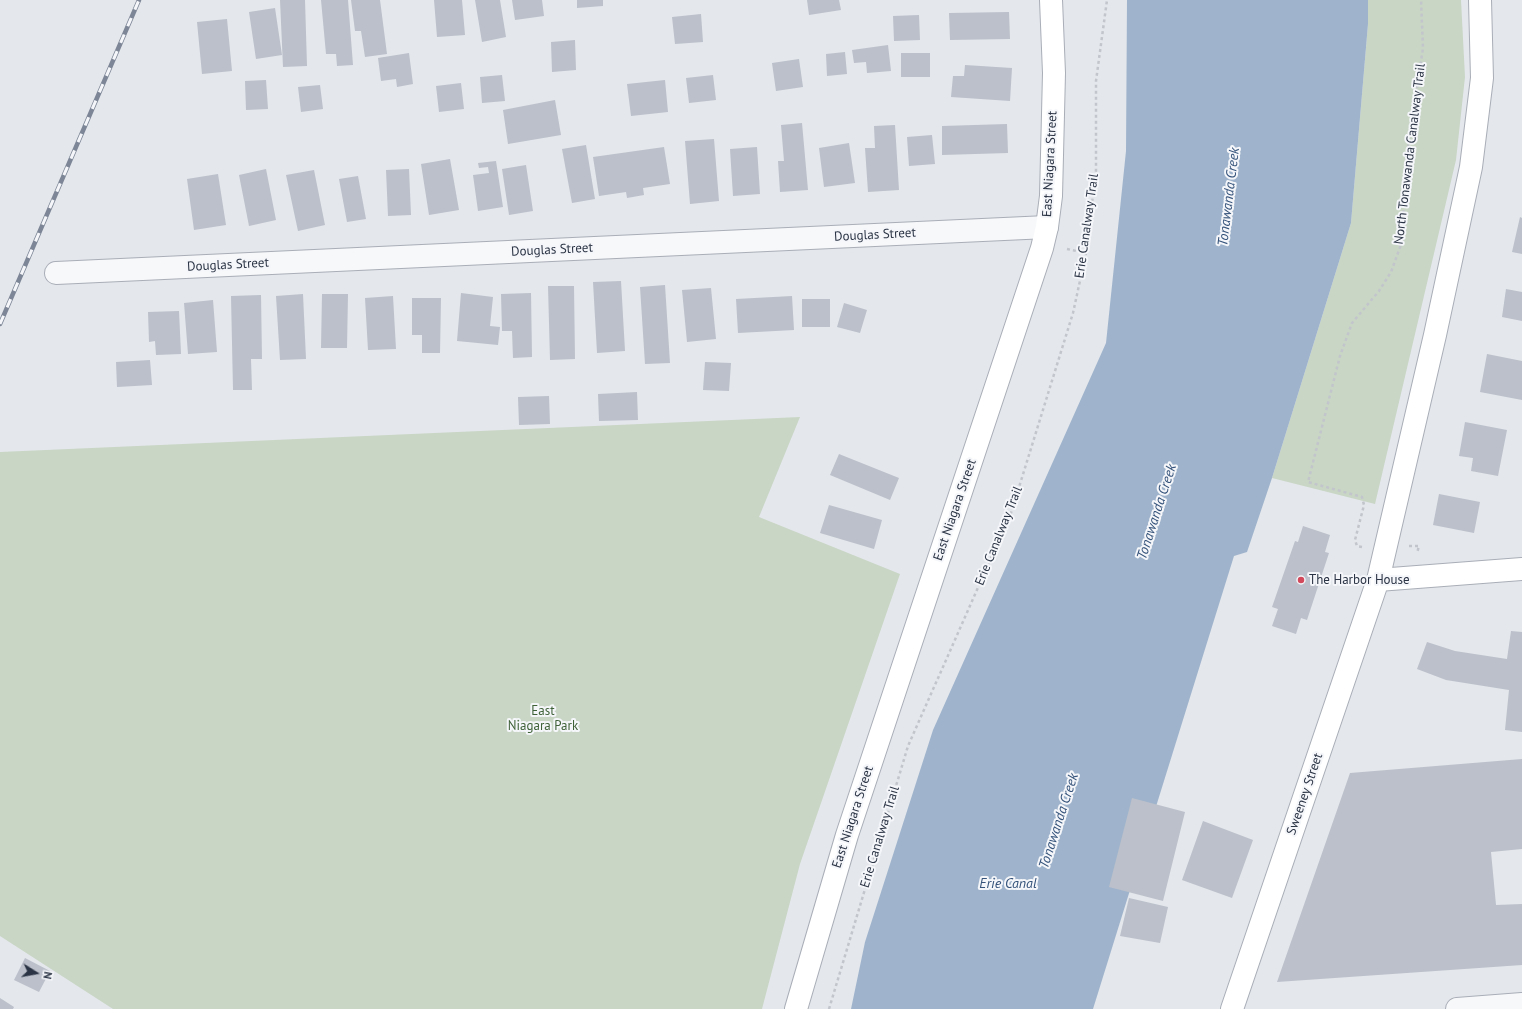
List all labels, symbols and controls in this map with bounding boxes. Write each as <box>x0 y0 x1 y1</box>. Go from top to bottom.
street label: North Tonawanda Canalway Trail <box>1391 63 1429 245</box>
street label: East Niagara Street <box>1039 110 1061 218</box>
water label: Tonawanda Creek <box>1215 147 1243 247</box>
street label: Erie Canalway Trail <box>1072 173 1102 279</box>
street label: Douglas Street <box>834 225 916 245</box>
street label: Douglas Street <box>511 240 593 260</box>
street label: Douglas Street <box>187 255 269 275</box>
street label: East Niagara Street <box>930 457 980 563</box>
water label: Tonawanda Creek <box>1134 462 1180 562</box>
street label: Erie Canalway Trail <box>972 484 1026 588</box>
place label: The Harbor House <box>1309 572 1410 588</box>
marker: The Harbor House <box>1296 575 1306 585</box>
park label: East Niagara Park <box>508 703 578 734</box>
street label: Sweeney Street <box>1284 751 1326 837</box>
street label: East Niagara Street <box>829 764 877 870</box>
water label: Tonawanda Creek <box>1036 771 1082 871</box>
street label: Erie Canalway Trail <box>857 784 903 890</box>
water label: Erie Canal <box>979 876 1037 892</box>
north arrow <box>16 953 56 993</box>
text: N <box>40 970 55 980</box>

